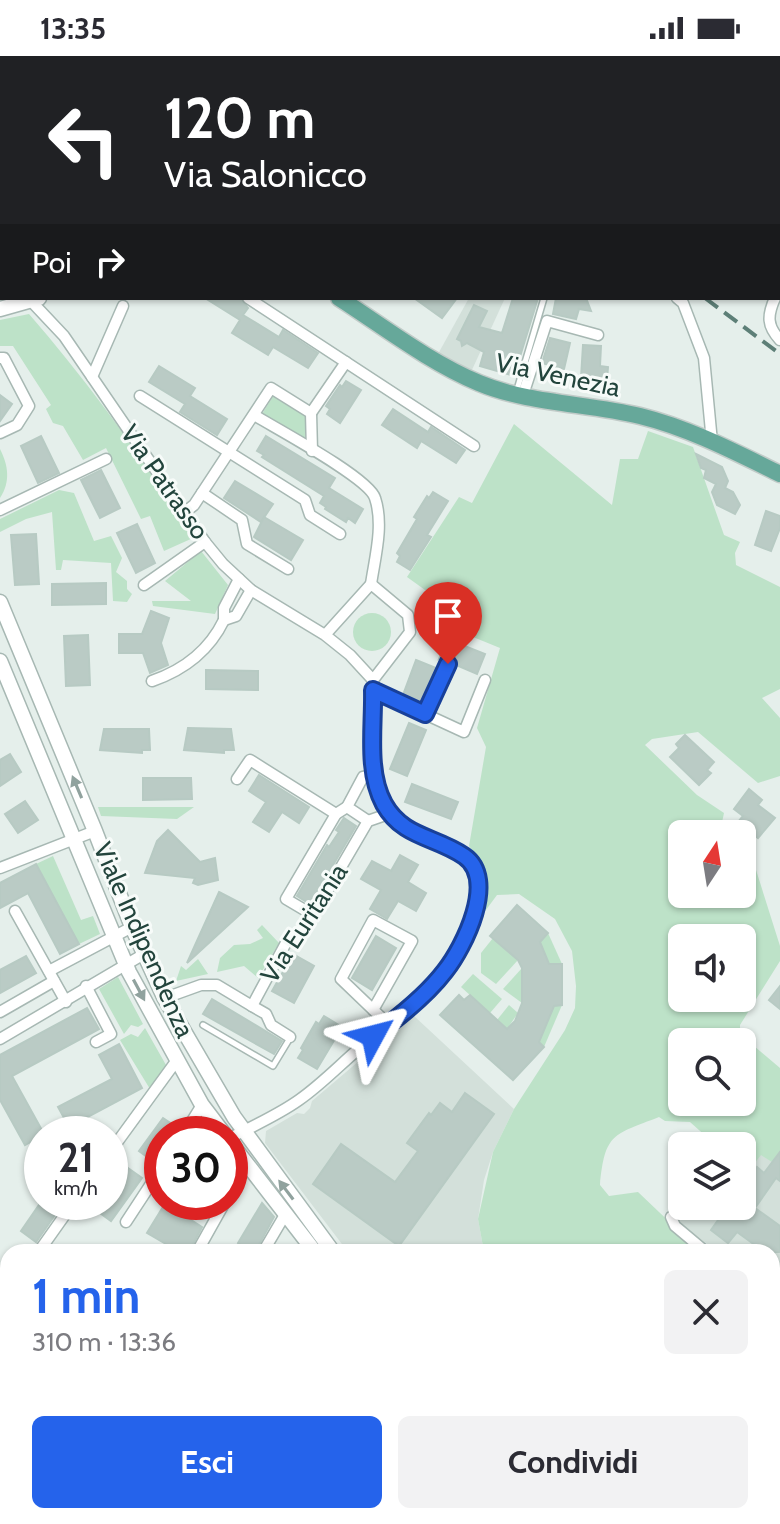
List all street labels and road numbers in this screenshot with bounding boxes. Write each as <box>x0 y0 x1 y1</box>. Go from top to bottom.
street label: Via Venezia <box>493 346 624 404</box>
street label: Via Patrasso <box>114 418 216 546</box>
street label: Viale Indipendenza <box>87 837 202 1043</box>
street label: Via Euritania <box>254 857 355 989</box>

